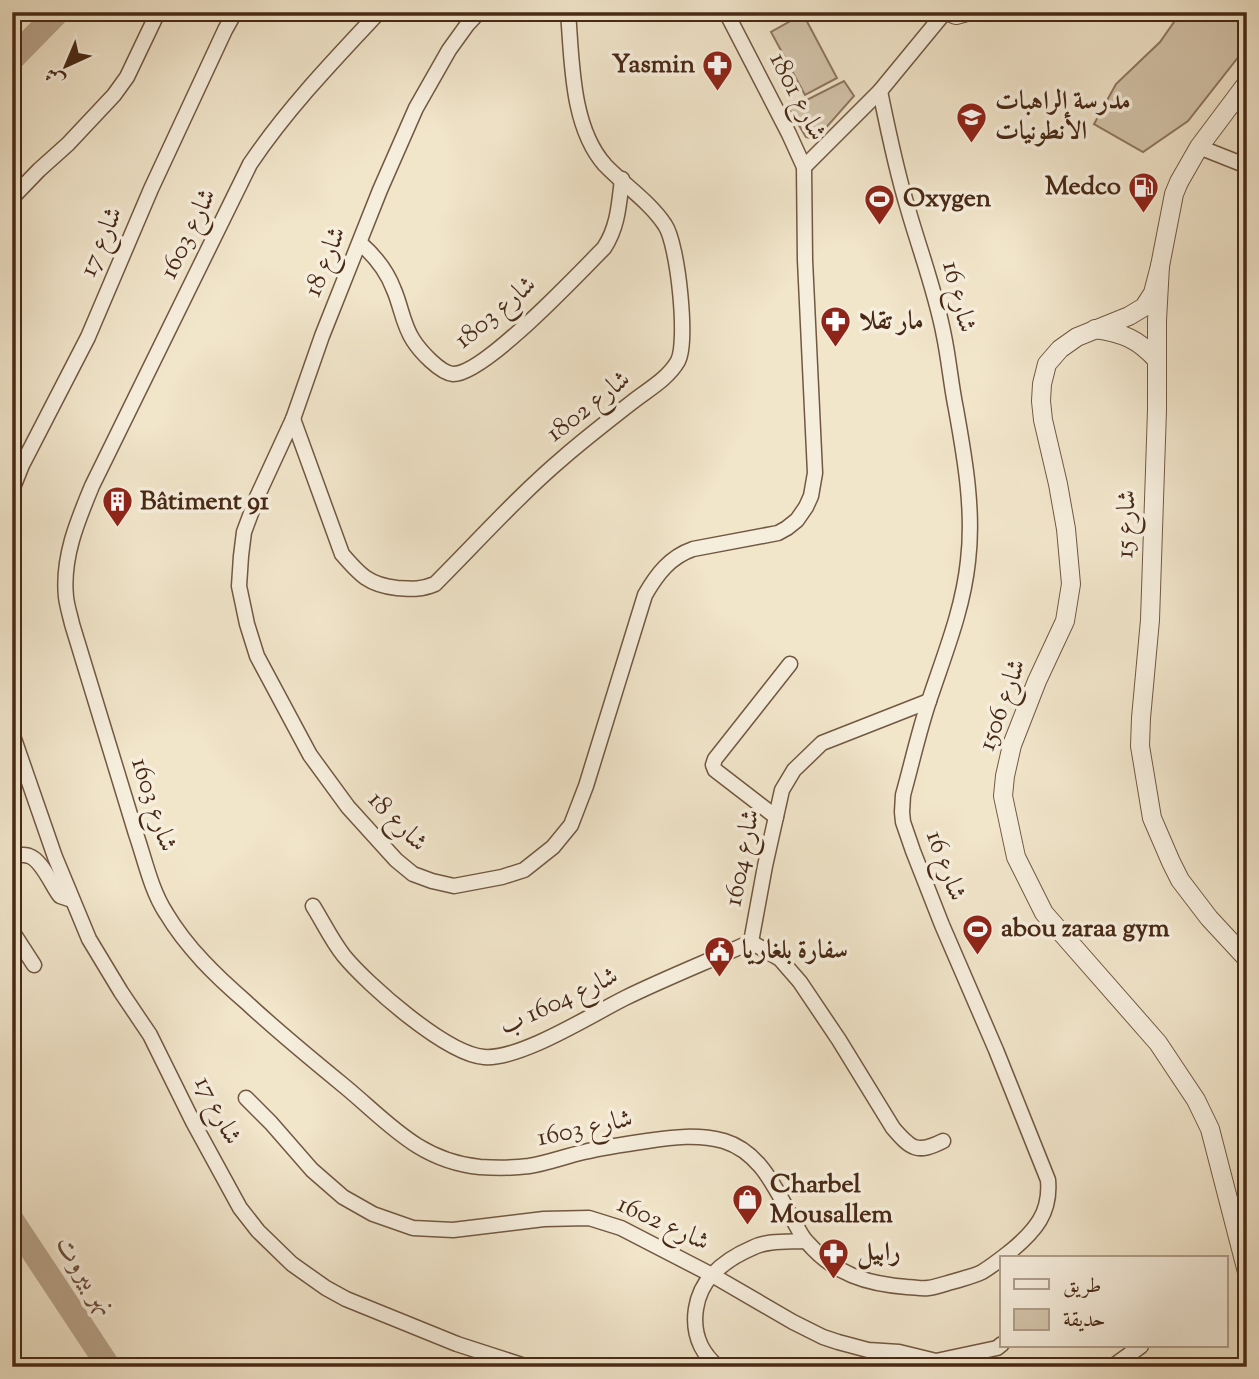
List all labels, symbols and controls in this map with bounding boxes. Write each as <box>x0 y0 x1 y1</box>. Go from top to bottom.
north arrow <box>32 32 102 102</box>
street label: شارع 1801 <box>758 46 835 148</box>
place label: Yasmin <box>612 47 696 84</box>
pharmacy icon: Yasmin <box>701 48 735 92</box>
text: ش <box>40 60 72 93</box>
place label: مدرسة الراهبات الأنطونيات <box>995 84 1131 151</box>
school or university icon: مدرسة الراهبات الأنطونيات <box>955 100 989 144</box>
place label: Medco <box>1045 169 1121 206</box>
fuel station icon: Medco <box>1127 170 1161 214</box>
place label: Oxygen <box>903 181 992 218</box>
street label: شارع 1603 <box>151 182 228 286</box>
sports icon: Oxygen <box>863 182 897 226</box>
street label: شارع 17 <box>71 201 134 283</box>
street label: شارع 18 <box>295 221 358 303</box>
street label: شارع 16 <box>930 257 985 337</box>
street label: شارع 1803 <box>447 268 546 359</box>
place label: مار تقلا <box>859 304 924 341</box>
pharmacy icon: مار تقلا <box>819 305 853 349</box>
street label: شارع 1802 <box>539 362 640 453</box>
place label: Bâtiment 91 <box>140 484 269 521</box>
building icon: Bâtiment 91 <box>100 485 134 529</box>
street label: شارع 15 <box>1107 489 1148 559</box>
street label: شارع 1506 <box>969 654 1038 756</box>
street label: شارع 1603 <box>120 753 186 857</box>
street label: شارع 18 <box>358 783 436 862</box>
street label: شارع 1604 <box>715 806 771 910</box>
street label: شارع 16 <box>914 826 975 907</box>
place label: abou zaraa gym <box>1001 911 1170 948</box>
sports icon: abou zaraa gym <box>961 912 995 956</box>
place label: سفارة بلغاريا <box>742 933 848 970</box>
public building icon: سفارة بلغاريا <box>702 934 736 978</box>
street label: شارع 1604 ب <box>493 958 625 1047</box>
street label: شارع 17 <box>183 1070 250 1152</box>
street label: شارع 1603 <box>534 1101 636 1158</box>
place label: Charbel Mousallem <box>770 1167 893 1234</box>
shop icon: Charbel Mousallem <box>730 1183 764 1227</box>
street label: شارع 1602 <box>610 1186 715 1262</box>
water label: نهر بيروت <box>44 1229 126 1325</box>
place label: رابيل <box>857 1235 901 1272</box>
pharmacy icon: رابيل <box>817 1236 851 1280</box>
legend <box>1000 1256 1228 1348</box>
text: طريق <box>1063 1272 1101 1302</box>
text: حديقة <box>1063 1306 1106 1336</box>

